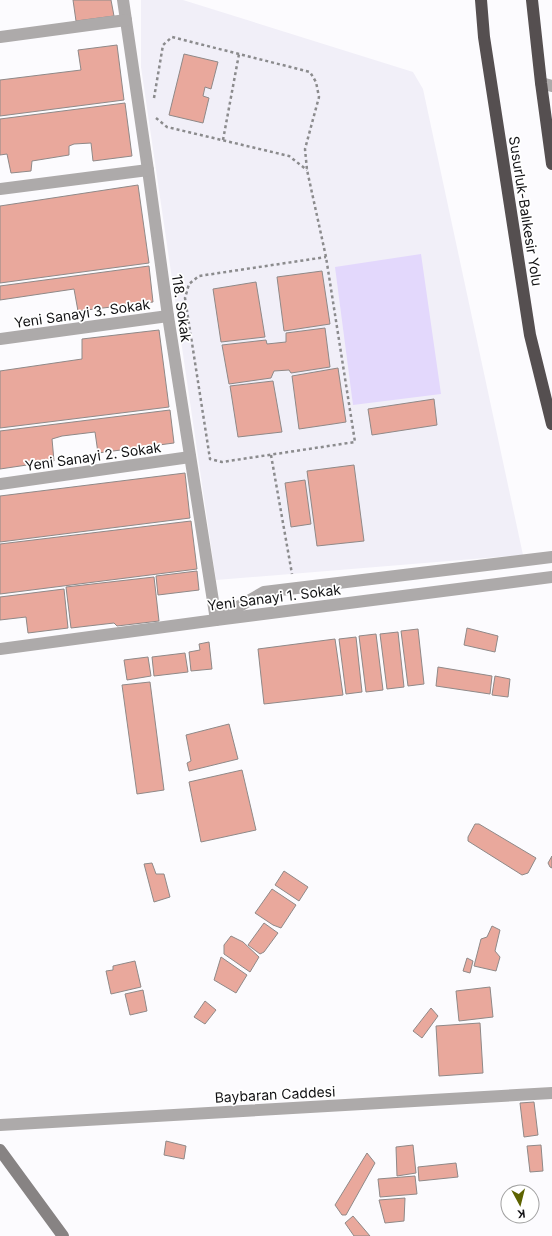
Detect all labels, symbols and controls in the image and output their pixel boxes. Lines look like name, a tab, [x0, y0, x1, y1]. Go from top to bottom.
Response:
street label: Susurluk-Balıkesir Yolu	[506, 135, 546, 287]
street label: 118. Sokak	[169, 273, 195, 343]
street label: Yeni Sanayi 3. Sokak	[13, 295, 151, 331]
street label: Yeni Sanayi 2. Sokak	[24, 438, 162, 474]
street label: Yeni Sanayi 1. Sokak	[206, 580, 342, 614]
street label: Baybaran Caddesi	[214, 1082, 336, 1106]
north arrow	[500, 1184, 540, 1224]
text: K	[516, 1206, 526, 1221]

